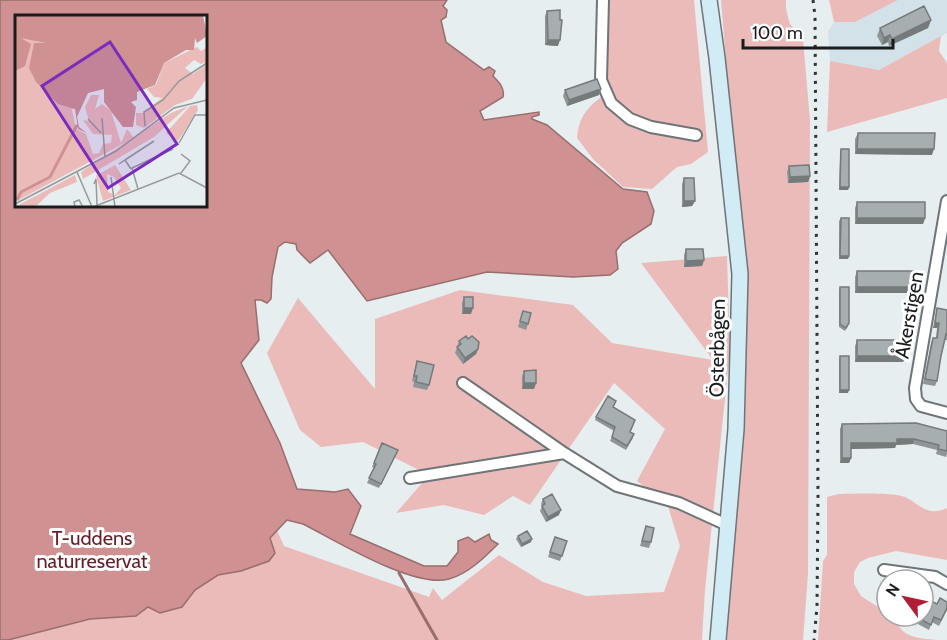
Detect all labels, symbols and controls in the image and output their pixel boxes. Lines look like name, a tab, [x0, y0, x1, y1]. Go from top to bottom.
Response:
scale bar	[743, 12, 893, 50]
inset map	[15, 15, 207, 207]
text: 100 m	[752, 22, 803, 44]
street label: Åkerstigen	[890, 270, 928, 360]
street label: Österbågen	[704, 298, 730, 398]
park label: T-uddens naturreservat	[36, 526, 148, 573]
north arrow	[875, 568, 935, 628]
text: N	[882, 580, 904, 600]

